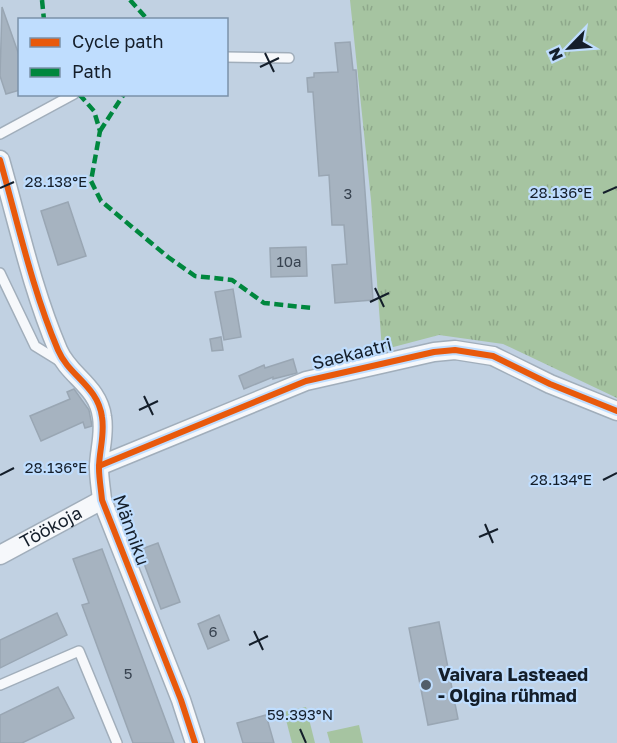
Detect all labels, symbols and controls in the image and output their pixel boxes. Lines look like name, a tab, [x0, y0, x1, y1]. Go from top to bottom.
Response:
legend	[18, 18, 228, 96]
north arrow	[539, 18, 599, 78]
text: Cycle path	[72, 30, 164, 52]
text: N	[544, 45, 567, 64]
text: Path	[72, 60, 112, 82]
text: 28.138°E	[25, 172, 87, 190]
text: 28.136°E	[530, 183, 592, 201]
house number: 3	[344, 184, 352, 202]
house number: 10a	[276, 252, 302, 270]
street label: Saekaatri	[310, 333, 394, 374]
text: 28.136°E	[25, 458, 87, 476]
text: 28.134°E	[530, 470, 592, 488]
street label: Männiku	[109, 491, 155, 568]
street label: Töökoja	[16, 501, 85, 552]
house number: 6	[208, 622, 218, 640]
place label: Vaivara Lasteaed - Olgina rühmad	[438, 663, 588, 706]
house number: 5	[124, 664, 132, 682]
marker: Vaivara Lasteaed - Olgina rühmad	[419, 678, 433, 692]
text: 59.393°N	[267, 705, 333, 723]

